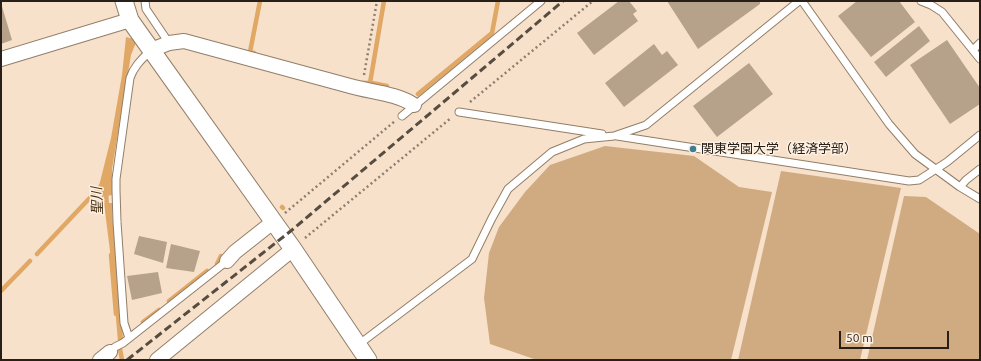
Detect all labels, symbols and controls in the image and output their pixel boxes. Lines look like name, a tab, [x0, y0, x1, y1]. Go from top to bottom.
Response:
place label: 関東学園大学（経済学部）	[701, 141, 857, 157]
marker: 関東学園大学（経済学部）	[688, 144, 698, 154]
water label: 聖川	[88, 187, 106, 215]
scale bar	[841, 323, 951, 349]
text: 50 m	[846, 331, 873, 344]

